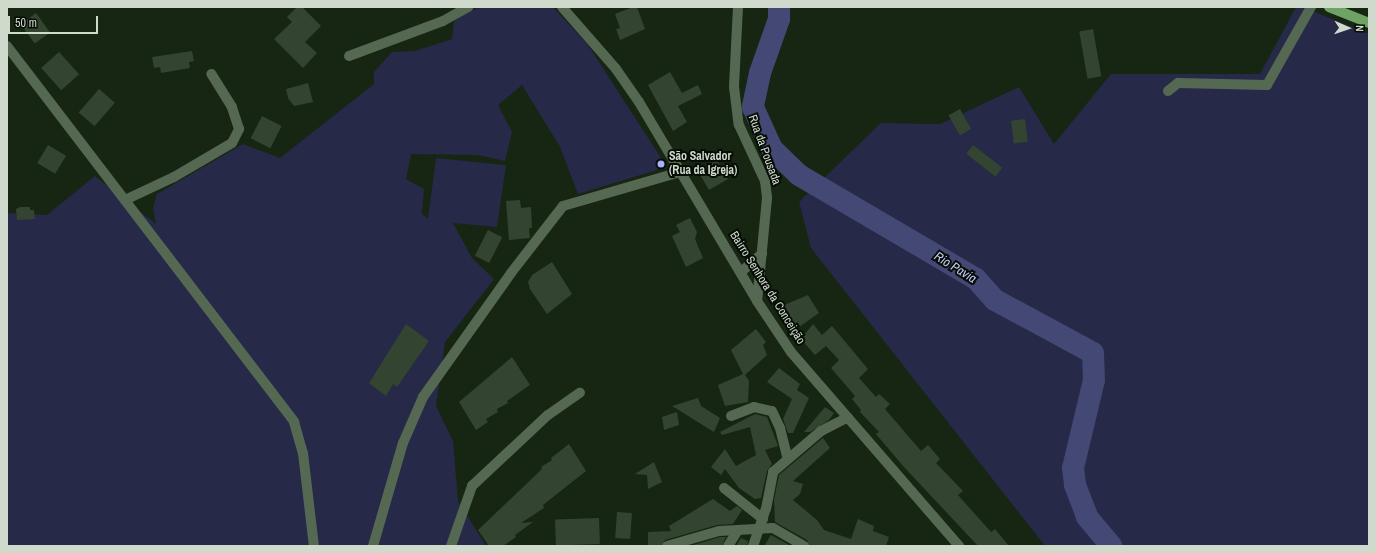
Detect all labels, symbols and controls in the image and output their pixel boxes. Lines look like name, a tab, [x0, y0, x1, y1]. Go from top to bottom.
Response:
scale bar	[10, 8, 100, 34]
north arrow	[1328, 8, 1368, 48]
text: 50 m	[15, 15, 37, 31]
text: N	[1353, 25, 1367, 32]
street label: Rua da Pousada	[745, 113, 783, 187]
place label: São Salvador (Rua da Igreja)	[669, 150, 737, 178]
marker: São Salvador (Rua da Igreja)	[656, 159, 666, 169]
street label: Bairro Senhora da Conceição	[726, 229, 808, 347]
water label: Rio Pavia	[931, 249, 979, 287]

